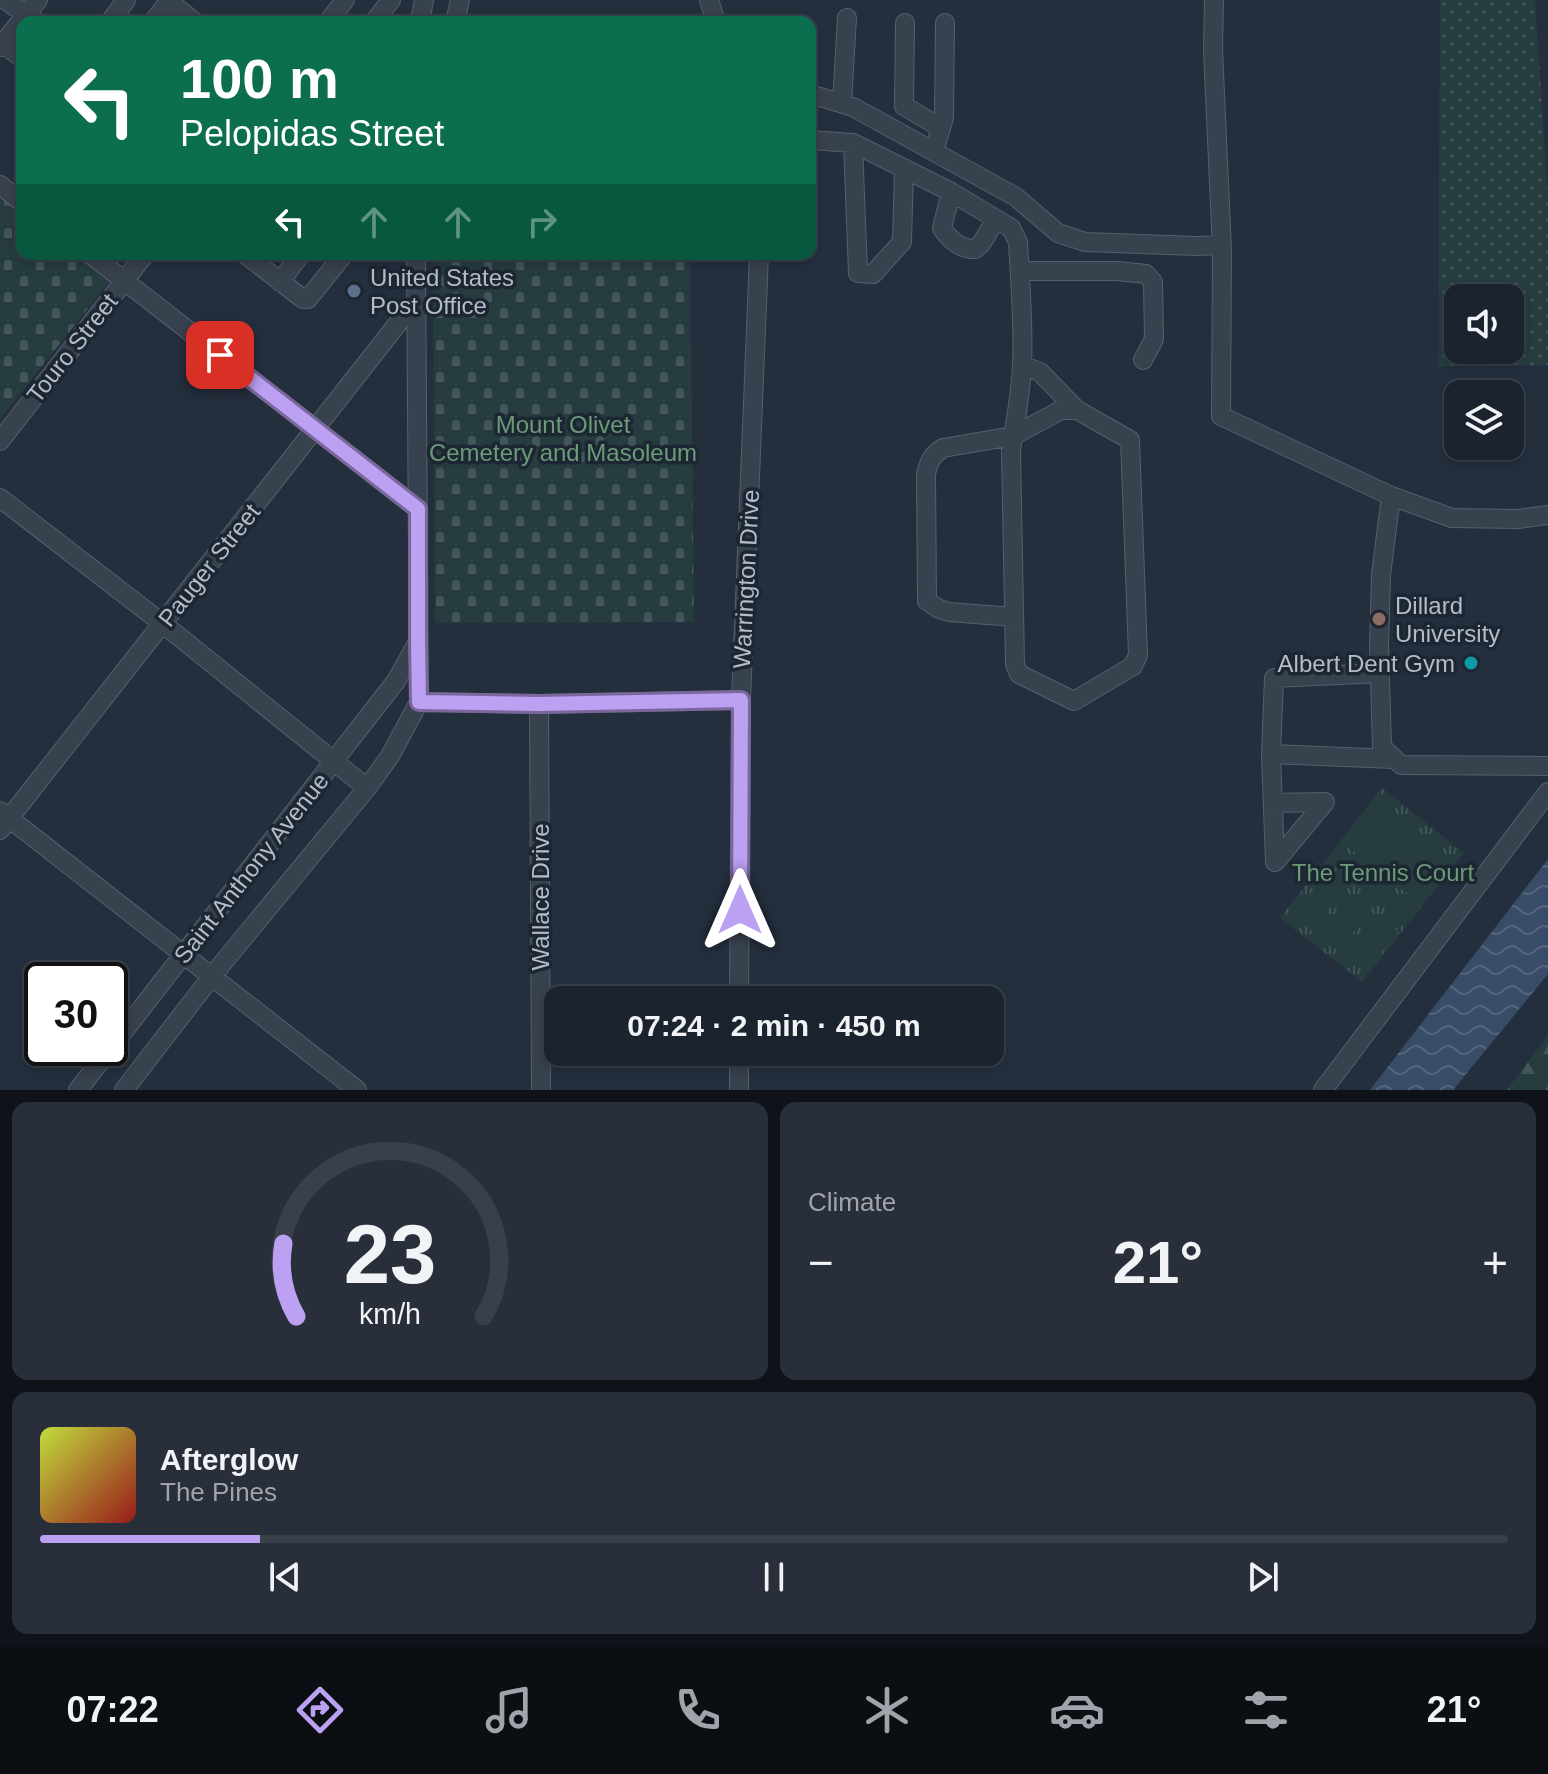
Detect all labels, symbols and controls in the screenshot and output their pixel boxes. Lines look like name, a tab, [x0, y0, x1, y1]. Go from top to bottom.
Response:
text: 100 m	[180, 47, 339, 110]
icon: left	[48, 48, 152, 152]
text: Pelopidas Street	[180, 113, 444, 154]
icon: left	[268, 200, 312, 244]
icon: ahead	[352, 200, 396, 244]
icon: ahead	[436, 200, 480, 244]
icon: right	[520, 200, 564, 244]
place label: United States Post Office	[370, 264, 514, 319]
marker: United States Post Office	[345, 282, 363, 300]
map controls	[1444, 284, 1524, 460]
button: sound	[1444, 284, 1524, 364]
street label: Touro Street	[21, 288, 123, 408]
pin	[186, 321, 254, 389]
icon: arrive	[198, 333, 242, 377]
button: layers	[1444, 380, 1524, 460]
park label: Mount Olivet Cemetery and Masoleum	[429, 411, 697, 466]
street label: Warrington Drive	[728, 489, 764, 669]
street label: Pauger Street	[153, 498, 265, 632]
place label: Dillard University	[1395, 592, 1500, 647]
marker: Dillard University	[1370, 610, 1388, 628]
place label: Albert Dent Gym	[1278, 650, 1455, 677]
marker: Albert Dent Gym	[1462, 654, 1480, 672]
street label: Saint Anthony Avenue	[168, 767, 334, 969]
street label: Wallace Drive	[527, 823, 554, 971]
park label: The Tennis Court	[1292, 859, 1474, 886]
position arrow	[698, 868, 782, 952]
speed limit sign: 30	[24, 962, 128, 1066]
text: 07:24 · 2 min · 450 m	[627, 1009, 921, 1042]
text: Climate	[808, 1187, 896, 1217]
text: 23	[344, 1208, 436, 1301]
text: 21°	[1113, 1229, 1203, 1296]
text: −	[808, 1238, 834, 1287]
text: +	[1482, 1238, 1508, 1287]
text: km/h	[359, 1298, 421, 1330]
text: Afterglow	[160, 1443, 298, 1476]
text: The Pines	[160, 1477, 277, 1507]
icon: previous	[263, 1555, 307, 1599]
icon: pause	[752, 1555, 796, 1599]
icon: next	[1241, 1555, 1285, 1599]
icon: directions	[292, 1682, 348, 1738]
icon: music	[481, 1682, 537, 1738]
icon: phone	[670, 1682, 726, 1738]
icon: climate	[859, 1682, 915, 1738]
icon: car	[1049, 1682, 1105, 1738]
icon: filters	[1238, 1682, 1294, 1738]
text: 07:22	[67, 1689, 159, 1730]
text: 21°	[1427, 1689, 1481, 1730]

